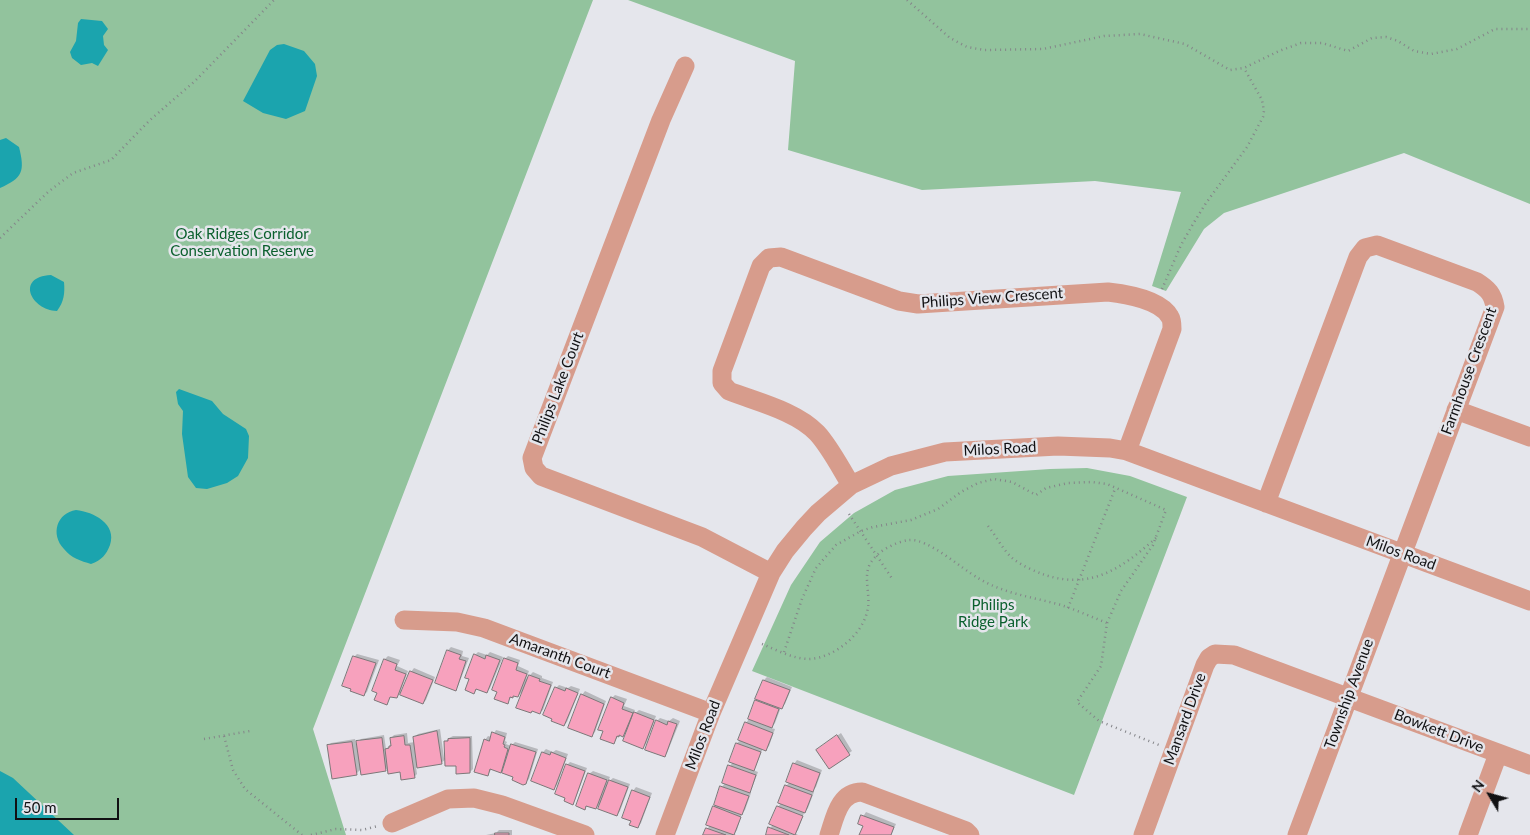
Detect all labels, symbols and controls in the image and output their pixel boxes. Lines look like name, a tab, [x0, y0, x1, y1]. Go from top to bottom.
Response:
park label: Oak Ridges Corridor Conservation Reserve	[170, 225, 314, 260]
street label: Philips View Crescent	[920, 284, 1064, 312]
street label: Farmhouse Crescent	[1438, 305, 1500, 437]
street label: Philips Lake Court	[528, 329, 588, 447]
street label: Milos Road	[963, 438, 1037, 460]
street label: Milos Road	[1364, 532, 1438, 574]
park label: Philips Ridge Park	[958, 596, 1028, 631]
street label: Amaranth Court	[507, 629, 613, 683]
street label: Township Avenue	[1321, 636, 1377, 752]
street label: Mansard Drive	[1160, 671, 1210, 767]
street label: Milos Road	[682, 698, 724, 772]
street label: Bowkett Drive	[1392, 706, 1486, 756]
north arrow	[1465, 770, 1515, 820]
text: N	[1468, 776, 1488, 795]
scale bar	[18, 788, 121, 820]
text: 50 m	[23, 798, 57, 816]

